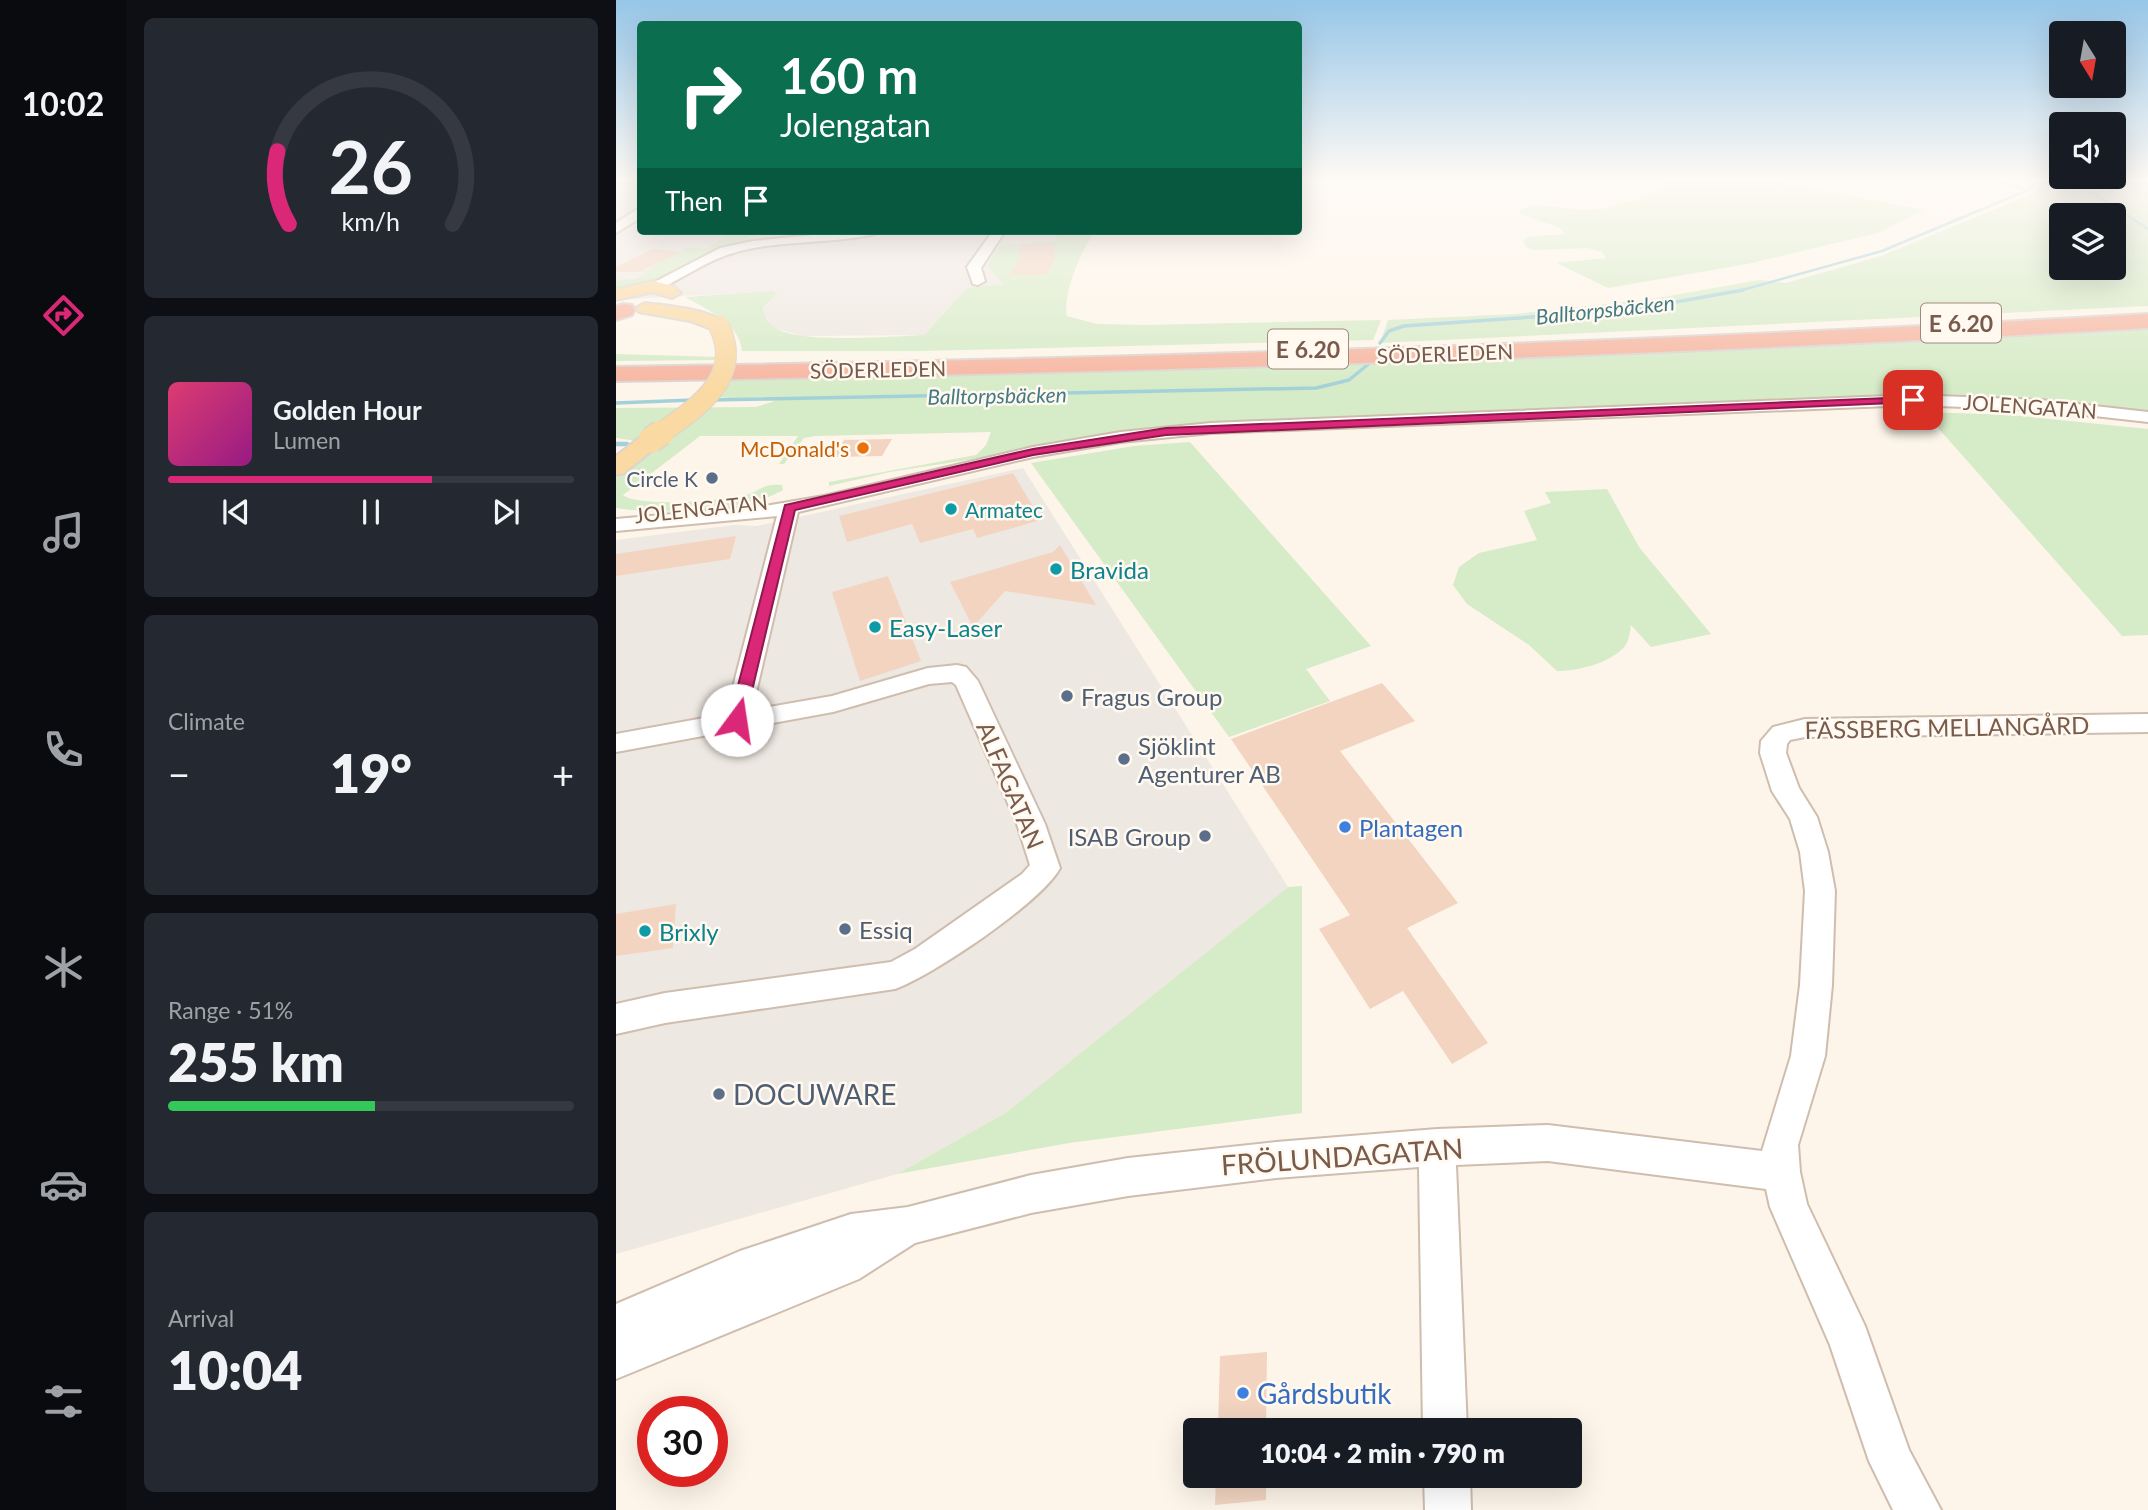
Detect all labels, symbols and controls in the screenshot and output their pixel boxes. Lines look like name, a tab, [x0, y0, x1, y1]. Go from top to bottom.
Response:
north arrow	[2049, 21, 2126, 98]
map controls	[2049, 21, 2126, 280]
text: 160 m	[780, 46, 918, 104]
icon: right	[665, 49, 756, 140]
text: 10:02	[22, 84, 104, 123]
text: Jolengatan	[780, 105, 931, 144]
button: sound	[2049, 112, 2126, 189]
text: 26	[329, 123, 413, 211]
icon: arrive	[737, 182, 775, 220]
text: Then	[665, 185, 723, 217]
button: layers	[2049, 203, 2126, 280]
text: km/h	[342, 206, 400, 236]
water label: Balltorpsbäcken	[1534, 289, 1676, 329]
icon: directions	[39, 291, 88, 340]
road number: E 6.20	[1921, 304, 2001, 342]
road number: E 6.20	[1268, 330, 1348, 368]
street label: SÖDERLEDEN	[1376, 338, 1514, 368]
street label: SÖDERLEDEN	[810, 355, 946, 383]
pin	[1883, 370, 1943, 430]
water label: Balltorpsbäcken	[927, 381, 1067, 409]
icon: arrive	[1894, 381, 1932, 419]
street label: JOLENGATAN	[1962, 389, 2098, 423]
text: Golden Hour	[273, 394, 422, 426]
text: Lumen	[273, 426, 341, 454]
place label: McDonald's	[740, 436, 849, 461]
marker: McDonald's	[855, 440, 871, 456]
place label: Circle K	[626, 466, 698, 491]
marker: Circle K	[704, 470, 720, 486]
street label: JOLENGATAN	[633, 489, 769, 527]
icon: previous	[217, 493, 255, 531]
icon: pause	[352, 493, 390, 531]
icon: next	[487, 493, 525, 531]
place label: Armatec	[965, 497, 1043, 522]
marker: Armatec	[943, 501, 959, 517]
icon: music	[39, 508, 88, 557]
place label: Bravida	[1070, 555, 1149, 584]
marker: Bravida	[1048, 561, 1064, 577]
place label: Easy-Laser	[889, 613, 1002, 642]
marker: Easy-Laser	[867, 619, 883, 635]
place label: Fragus Group	[1081, 682, 1222, 711]
position arrow	[700, 683, 774, 757]
marker: Fragus Group	[1059, 688, 1075, 704]
text: Climate	[168, 707, 245, 735]
street label: FÄSSBERG MELLANGÅRD	[1804, 710, 2090, 744]
street label: ALFAGATAN	[971, 717, 1051, 853]
icon: phone	[39, 725, 88, 774]
place label: Sjöklint Agenturer AB	[1138, 731, 1281, 788]
text: 19°	[330, 742, 412, 804]
text: −	[168, 751, 190, 797]
text: +	[552, 751, 574, 797]
marker: Sjöklint Agenturer AB	[1116, 751, 1132, 767]
place label: Plantagen	[1359, 813, 1463, 842]
marker: Plantagen	[1337, 819, 1353, 835]
place label: ISAB Group	[1068, 822, 1191, 851]
marker: ISAB Group	[1197, 828, 1213, 844]
place label: Essiq	[859, 915, 913, 944]
place label: Brixly	[659, 917, 719, 946]
marker: Essiq	[837, 921, 853, 937]
marker: Brixly	[637, 923, 653, 939]
icon: climate	[39, 943, 88, 992]
text: Range · 51%	[168, 996, 293, 1024]
text: 255 km	[168, 1031, 344, 1093]
place label: DOCUWARE	[733, 1077, 896, 1111]
marker: DOCUWARE	[711, 1086, 727, 1102]
street label: FRÖLUNDAGATAN	[1220, 1131, 1464, 1181]
icon: car	[39, 1160, 88, 1209]
text: Arrival	[168, 1304, 234, 1332]
text: 10:04	[168, 1339, 302, 1401]
place label: Gårdsbutik	[1257, 1376, 1392, 1410]
icon: filters	[39, 1377, 88, 1426]
marker: Gårdsbutik	[1235, 1385, 1251, 1401]
speed limit sign: 30	[637, 1396, 728, 1487]
text: 10:04 · 2 min · 790 m	[1260, 1437, 1505, 1469]

